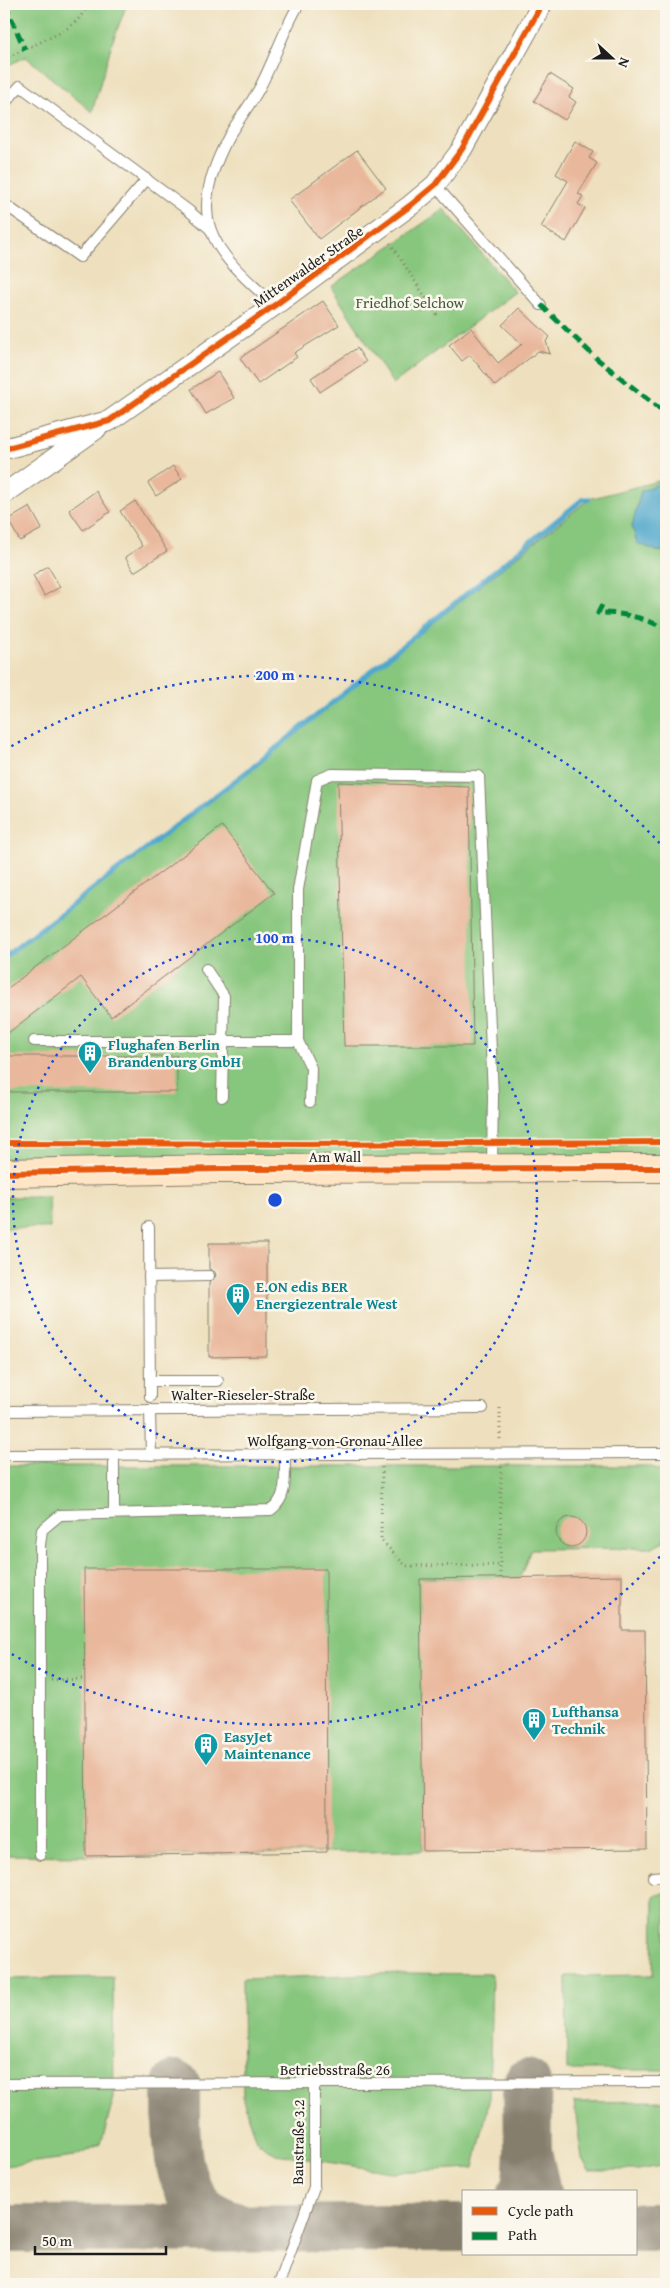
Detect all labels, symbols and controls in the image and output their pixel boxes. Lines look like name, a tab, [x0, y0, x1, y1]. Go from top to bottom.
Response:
north arrow	[588, 32, 638, 82]
text: N	[613, 55, 635, 71]
street label: Mittenwalder Straße	[249, 220, 367, 312]
park label: Friedhof Selchow	[356, 292, 465, 313]
text: 200 m	[255, 664, 295, 685]
text: 100 m	[255, 927, 295, 948]
place label: Flughafen Berlin Brandenburg GmbH	[108, 1034, 241, 1072]
building icon: Flughafen Berlin Brandenburg GmbH	[77, 1040, 103, 1074]
street label: Am Wall	[309, 1146, 361, 1167]
centre of rings	[266, 1191, 284, 1209]
place label: E.ON edis BER Energiezentrale West	[256, 1276, 398, 1314]
building icon: E.ON edis BER Energiezentrale West	[225, 1282, 251, 1316]
street label: Walter-Rieseler-Straße	[171, 1384, 315, 1405]
street label: Wolfgang-von-Gronau-Allee	[247, 1430, 423, 1451]
place label: Lufthansa Technik	[552, 1701, 619, 1739]
building icon: Lufthansa Technik	[521, 1707, 547, 1741]
place label: EasyJet Maintenance	[224, 1726, 311, 1764]
building icon: EasyJet Maintenance	[193, 1732, 219, 1766]
street label: Betriebsstraße 26	[280, 2059, 390, 2080]
street label: Baustraße 3.2	[287, 2099, 309, 2185]
legend	[462, 2190, 638, 2256]
text: Cycle path	[508, 2200, 574, 2221]
scale bar	[35, 2223, 166, 2255]
text: Path	[508, 2224, 537, 2245]
text: 50 m	[42, 2230, 73, 2251]

